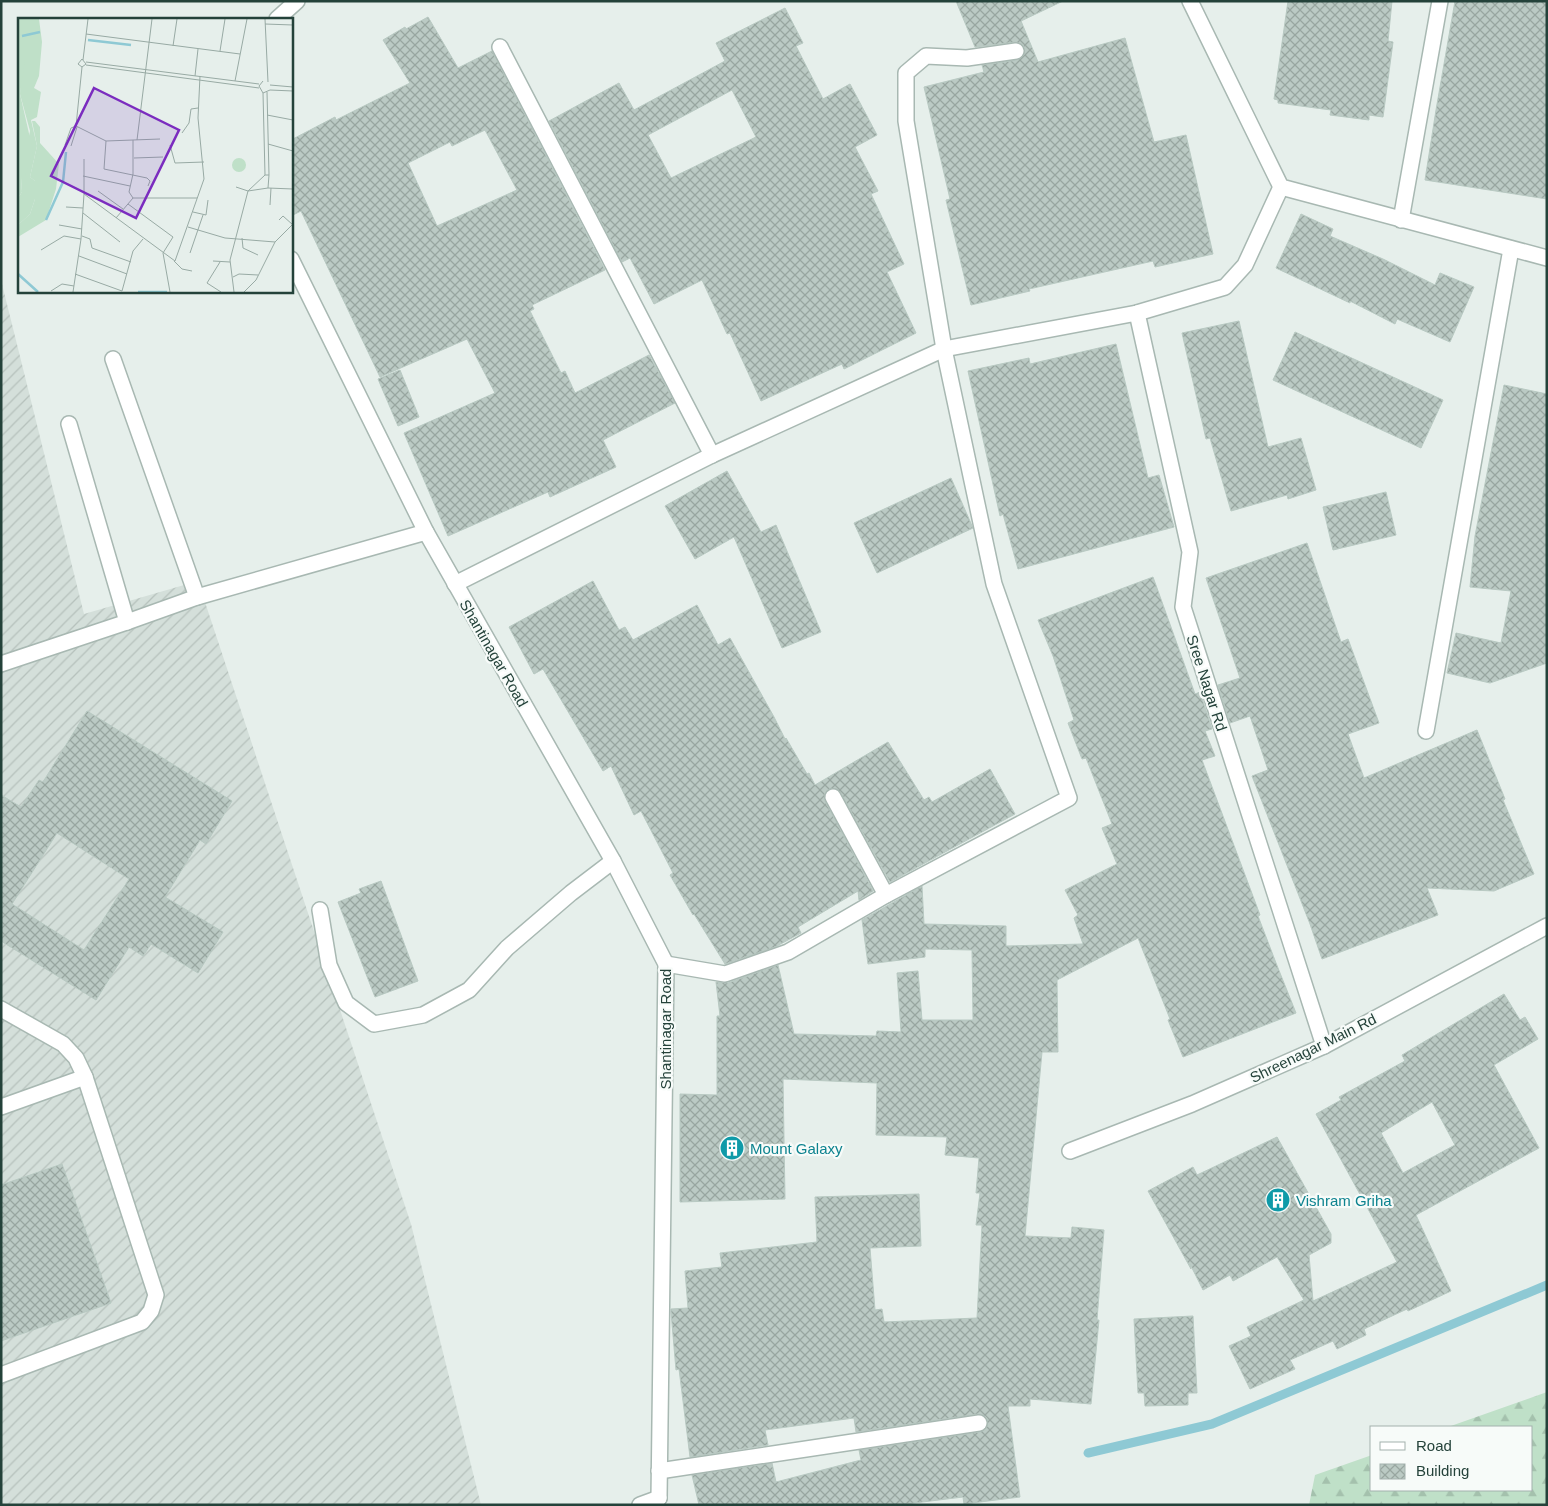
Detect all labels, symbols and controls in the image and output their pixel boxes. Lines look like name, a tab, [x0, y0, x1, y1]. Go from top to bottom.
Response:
inset map	[18, 18, 292, 292]
street label: Shantinagar Road	[456, 596, 532, 710]
street label: Sree Nagar Rd	[1183, 633, 1231, 733]
street label: Shantinagar Road	[657, 969, 674, 1089]
street label: Shreenagar Main Rd	[1247, 1010, 1379, 1086]
building icon: Mount Galaxy	[719, 1135, 745, 1161]
place label: Mount Galaxy	[750, 1140, 843, 1157]
building icon: Vishram Griha	[1265, 1187, 1291, 1213]
place label: Vishram Griha	[1296, 1192, 1392, 1209]
legend	[1370, 1426, 1533, 1491]
text: Road	[1416, 1437, 1452, 1454]
text: Building	[1416, 1462, 1469, 1479]

